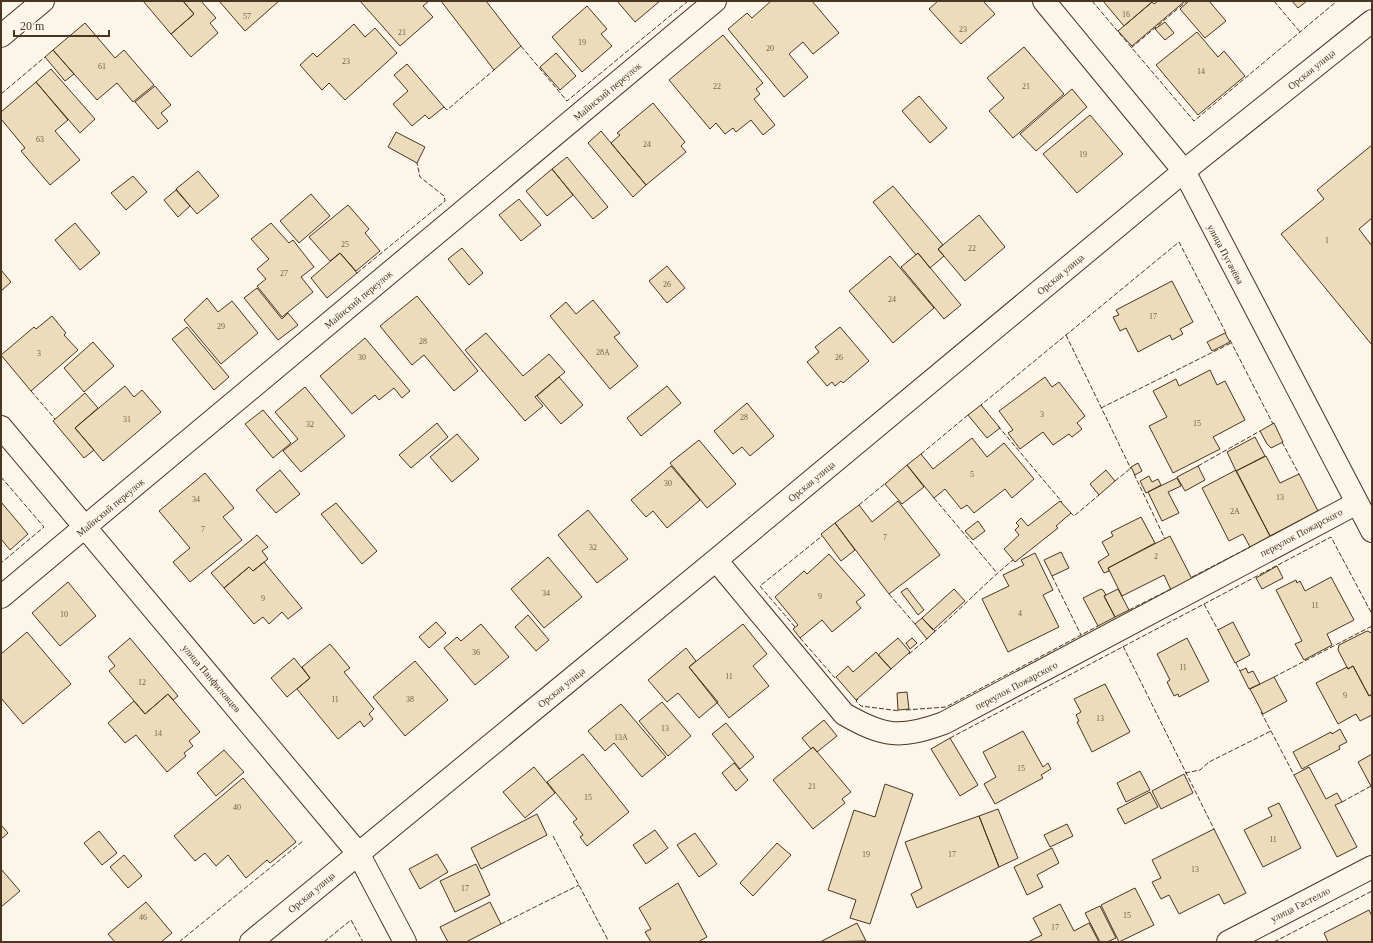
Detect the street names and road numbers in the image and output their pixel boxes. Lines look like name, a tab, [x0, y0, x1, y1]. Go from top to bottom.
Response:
street label: Орская улица	[1285, 47, 1338, 92]
street label: Майнский переулок	[571, 60, 643, 123]
street label: улица Пугачёва	[1205, 222, 1246, 286]
street label: Орская улица	[1035, 251, 1086, 297]
street label: Майнский переулок	[322, 268, 394, 331]
street label: Орская улица	[786, 458, 837, 504]
street label: Майнский переулок	[74, 476, 146, 539]
street label: переулок Пожарского	[1258, 506, 1344, 559]
street label: улица Панфиловцев	[180, 642, 243, 715]
street label: переулок Пожарского	[973, 659, 1059, 712]
street label: Орская улица	[535, 665, 588, 710]
street label: Орская улица	[286, 869, 337, 915]
street label: улица Гастелло	[1269, 885, 1332, 924]

